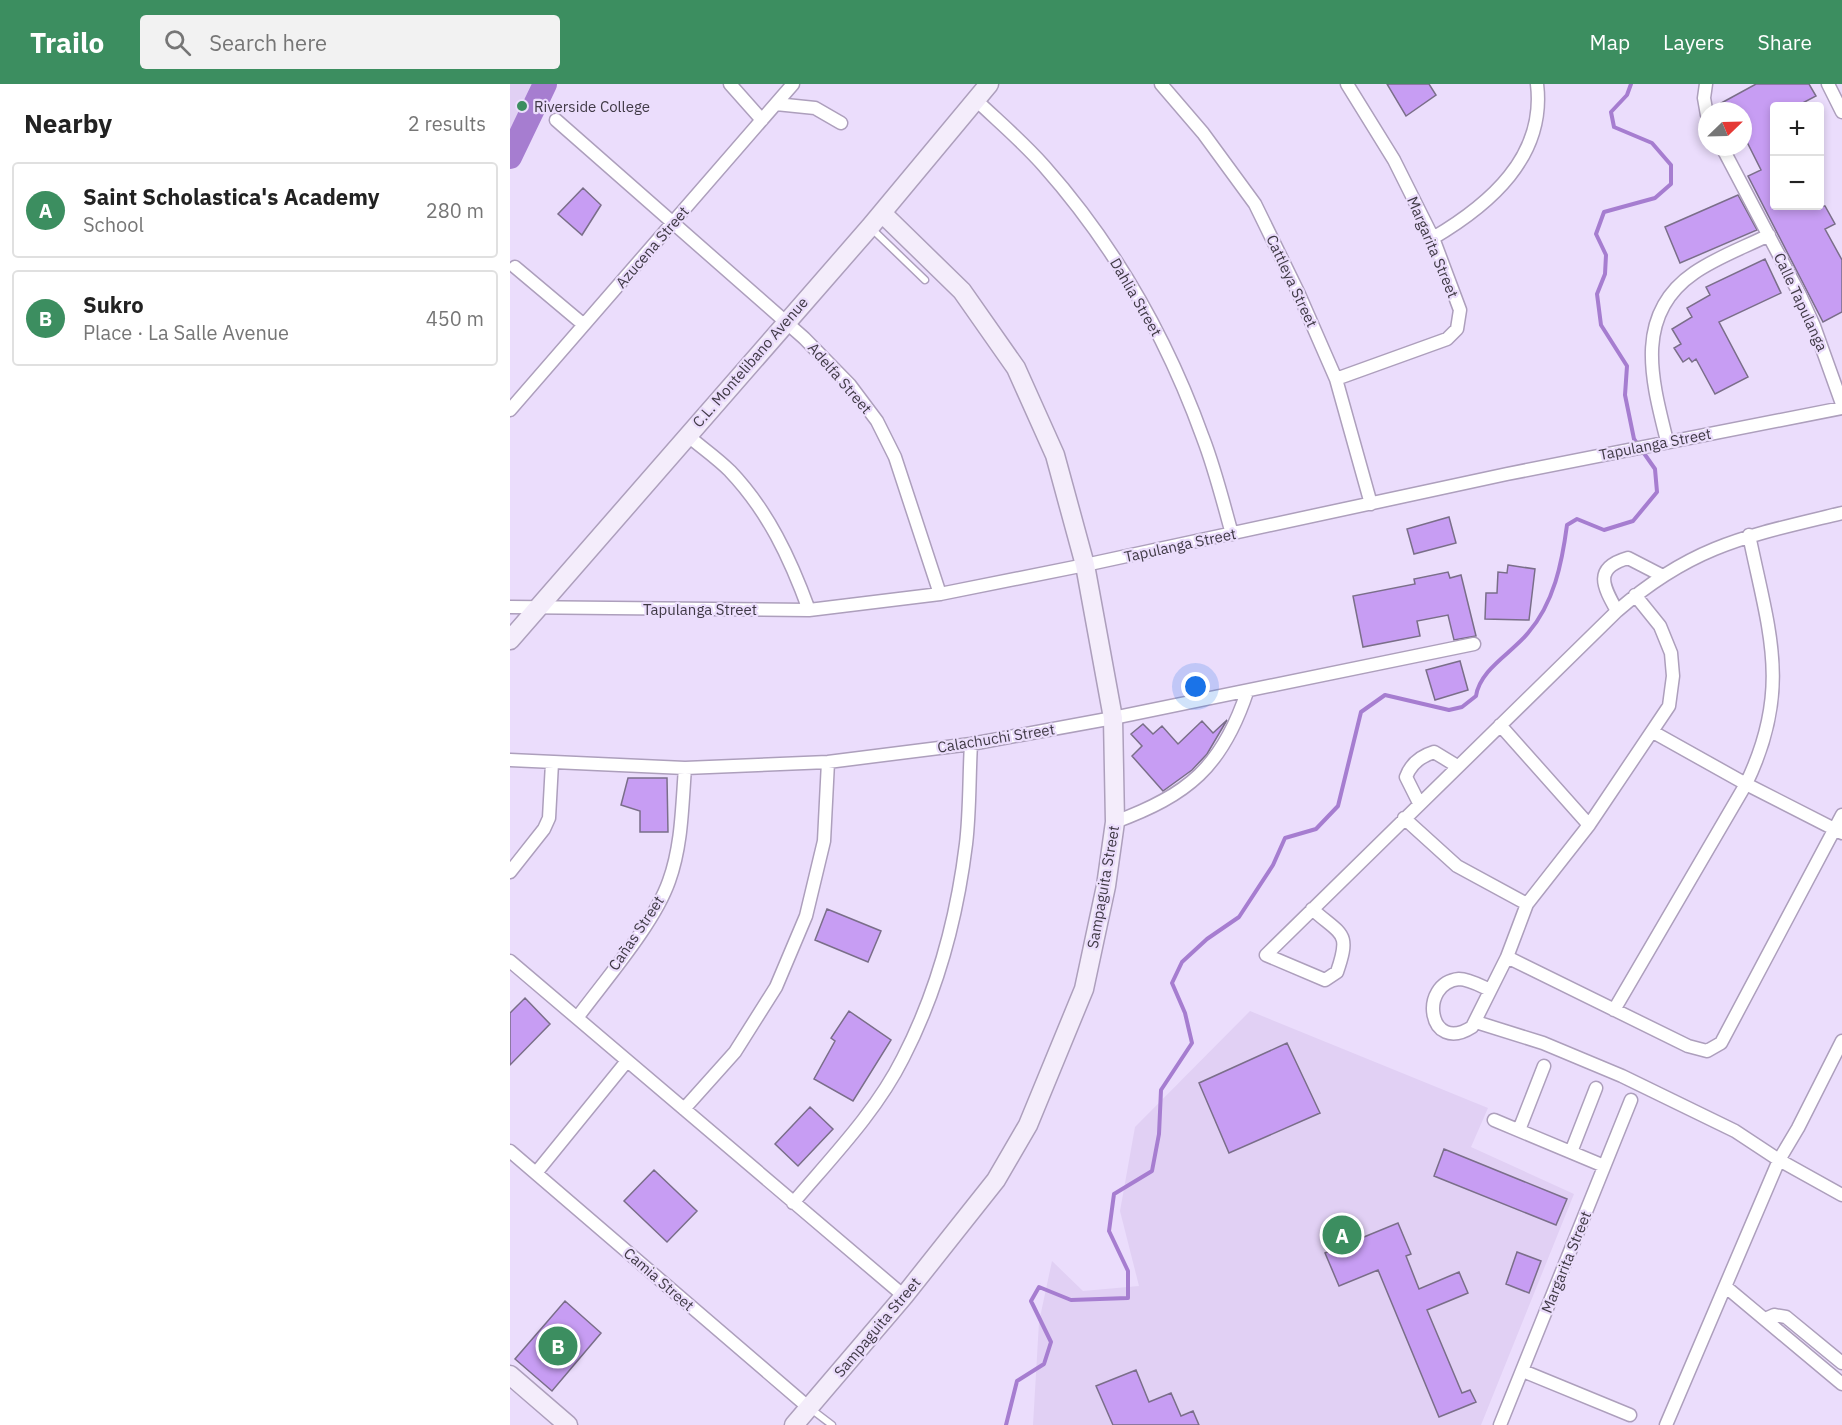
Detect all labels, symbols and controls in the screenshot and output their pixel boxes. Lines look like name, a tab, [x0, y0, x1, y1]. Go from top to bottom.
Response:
search box	[140, 15, 560, 69]
text: Trailo	[30, 24, 104, 61]
icon: search	[161, 26, 194, 59]
text: Search here	[209, 28, 327, 57]
text: Map	[1590, 28, 1630, 56]
text: Layers	[1663, 28, 1725, 56]
text: Share	[1758, 28, 1812, 56]
place label: Riverside College	[534, 97, 650, 116]
marker: Riverside College	[515, 99, 529, 113]
north arrow	[1698, 102, 1752, 156]
map controls	[1770, 102, 1824, 210]
button: +	[1770, 102, 1824, 156]
text: Nearby	[24, 106, 112, 140]
text: 2 results	[408, 110, 486, 137]
button: −	[1770, 156, 1824, 210]
text: Saint Scholastica's Academy	[83, 182, 379, 211]
street label: Margarita Street	[1403, 193, 1463, 301]
text: A	[39, 197, 52, 224]
text: 280 m	[426, 197, 484, 224]
street label: Azucena Street	[611, 202, 693, 292]
text: School	[83, 211, 144, 238]
street label: Cattleya Street	[1262, 232, 1322, 330]
street label: Calle Tapulanga	[1770, 250, 1832, 354]
street label: Dahlia Street	[1106, 255, 1166, 339]
text: Sukro	[83, 290, 144, 319]
street label: C.L. Montelibano Avenue	[688, 293, 812, 431]
text: B	[39, 305, 52, 332]
text: 450 m	[426, 305, 484, 332]
text: Place · La Salle Avenue	[83, 319, 289, 346]
street label: Adelfa Street	[804, 338, 876, 418]
street label: Tapulanga Street	[1597, 424, 1713, 464]
street label: Tapulanga Street	[1122, 524, 1238, 566]
street label: Tapulanga Street	[643, 600, 757, 619]
your location	[1181, 672, 1210, 701]
street label: Calachuchi Street	[936, 719, 1056, 757]
street label: Sampaguita Street	[1083, 824, 1123, 950]
street label: Cañas Street	[604, 892, 668, 974]
street label: Margarita Street	[1537, 1208, 1595, 1316]
pin: A	[1322, 1212, 1362, 1258]
street label: Camia Street	[620, 1243, 698, 1315]
street label: Sampaguita Street	[830, 1273, 924, 1381]
pin: B	[538, 1324, 578, 1368]

